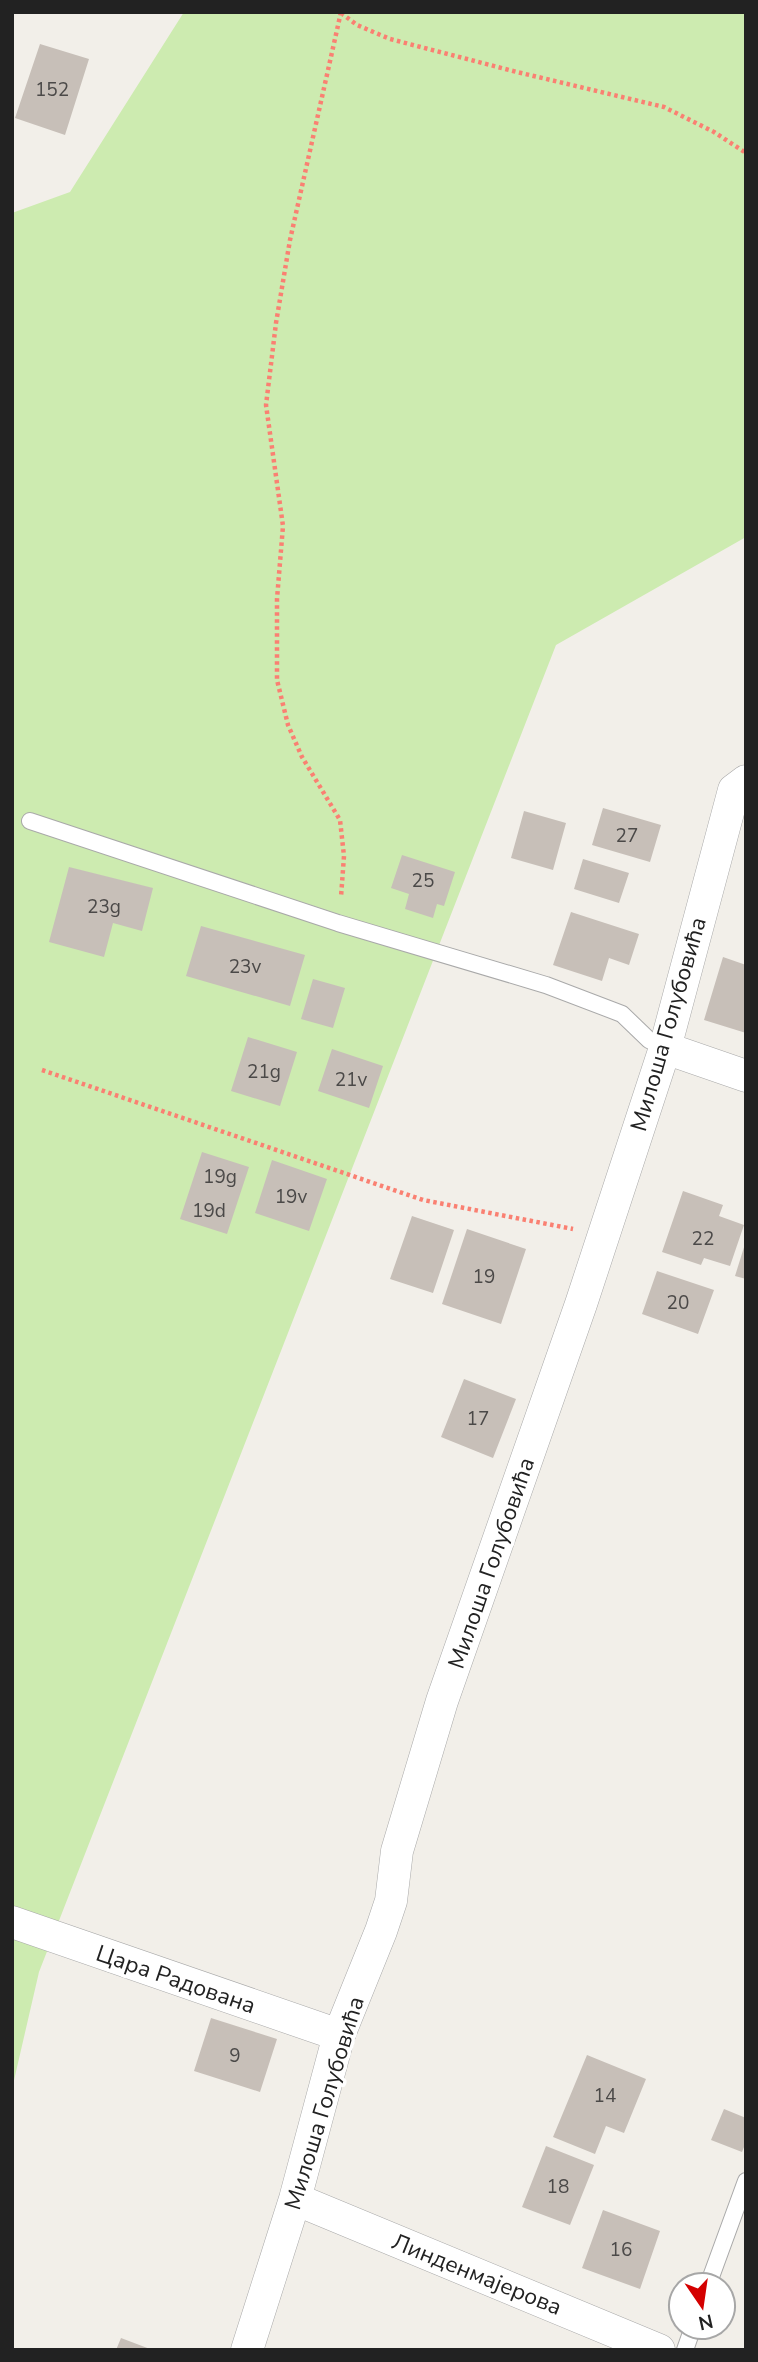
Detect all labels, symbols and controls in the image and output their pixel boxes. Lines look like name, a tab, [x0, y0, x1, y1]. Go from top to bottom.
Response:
house number: 152	[35, 77, 69, 103]
house number: 27	[616, 823, 638, 849]
house number: 25	[412, 868, 434, 894]
house number: 23g	[87, 894, 121, 920]
street label: Милоша Голубовића	[623, 913, 714, 1135]
house number: 23v	[229, 954, 262, 980]
house number: 21g	[247, 1059, 281, 1085]
house number: 21v	[335, 1067, 368, 1093]
house number: 19g	[203, 1164, 237, 1190]
house number: 19v	[275, 1184, 308, 1210]
house number: 19d	[192, 1198, 226, 1224]
house number: 22	[692, 1226, 714, 1252]
house number: 19	[473, 1264, 495, 1290]
house number: 20	[667, 1290, 689, 1316]
house number: 17	[467, 1406, 489, 1432]
street label: Милоша Голубовића	[441, 1453, 542, 1673]
street label: Цара Радована	[92, 1938, 260, 2021]
street label: Милоша Голубовића	[277, 1993, 372, 2214]
house number: 9	[229, 2043, 241, 2069]
house number: 14	[594, 2083, 616, 2109]
house number: 18	[547, 2174, 569, 2200]
street label: Линденмајерова	[387, 2226, 566, 2323]
house number: 16	[610, 2237, 632, 2263]
north arrow	[667, 2271, 737, 2341]
text: N	[696, 2307, 715, 2336]

